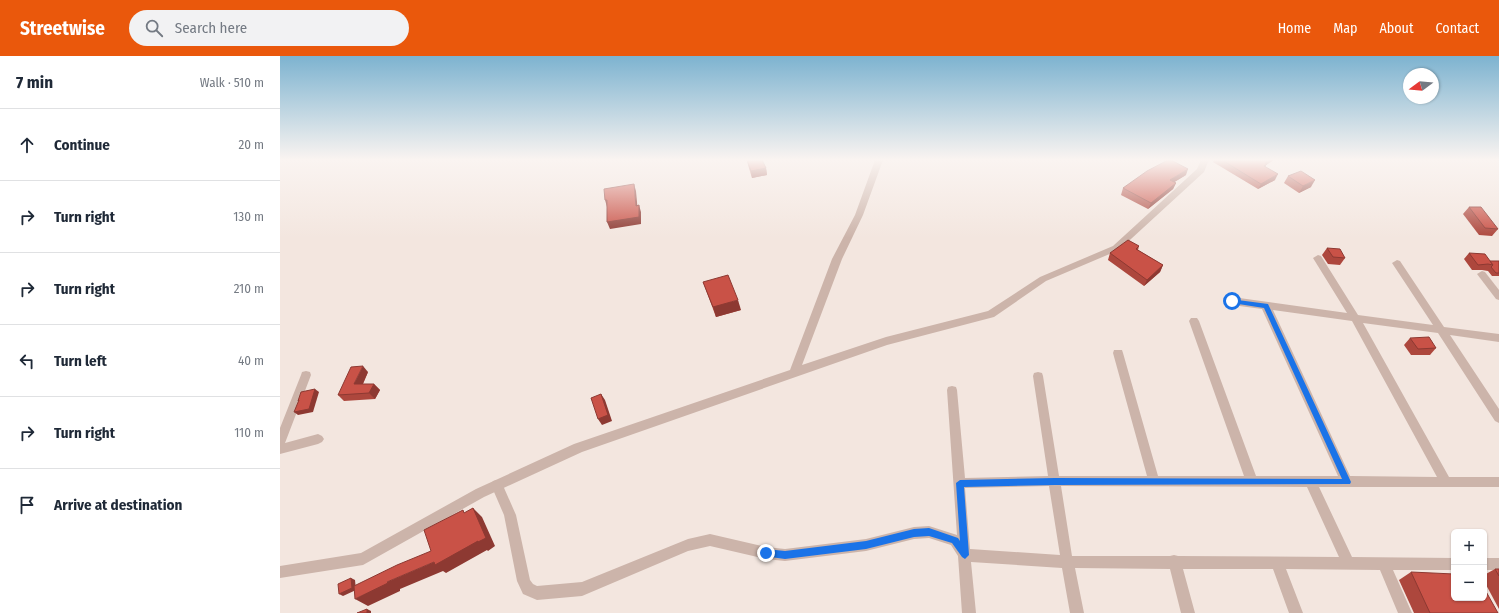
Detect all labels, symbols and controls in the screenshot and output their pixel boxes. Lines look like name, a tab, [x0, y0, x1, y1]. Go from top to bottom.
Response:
search box	[129, 10, 409, 46]
text: Streetwise	[20, 17, 105, 40]
icon: search	[143, 17, 165, 39]
text: Search here	[175, 19, 247, 37]
text: Home	[1278, 20, 1311, 37]
text: Map	[1333, 20, 1357, 37]
text: About	[1379, 20, 1414, 37]
text: Contact	[1436, 20, 1479, 37]
north arrow	[1403, 68, 1439, 104]
text: 7 min	[16, 72, 53, 93]
text: Walk · 510 m	[200, 75, 264, 90]
icon: ahead	[16, 134, 38, 156]
text: Continue	[54, 136, 110, 154]
text: 20 m	[238, 137, 264, 152]
icon: right	[16, 206, 38, 228]
text: Turn right	[54, 208, 115, 226]
text: 130 m	[233, 209, 264, 224]
icon: right	[16, 278, 38, 300]
text: Turn right	[54, 280, 115, 298]
text: 210 m	[234, 281, 264, 296]
route start	[1223, 292, 1241, 310]
icon: left	[16, 350, 38, 372]
text: Turn left	[54, 352, 107, 370]
text: 40 m	[238, 353, 264, 368]
icon: right	[16, 422, 38, 444]
text: Turn right	[54, 424, 115, 442]
text: 110 m	[234, 425, 264, 440]
icon: arrive	[16, 494, 38, 516]
text: Arrive at destination	[54, 496, 182, 514]
map controls	[1451, 529, 1487, 601]
button: +	[1451, 529, 1487, 565]
route end	[757, 544, 775, 562]
button: −	[1451, 565, 1487, 601]

